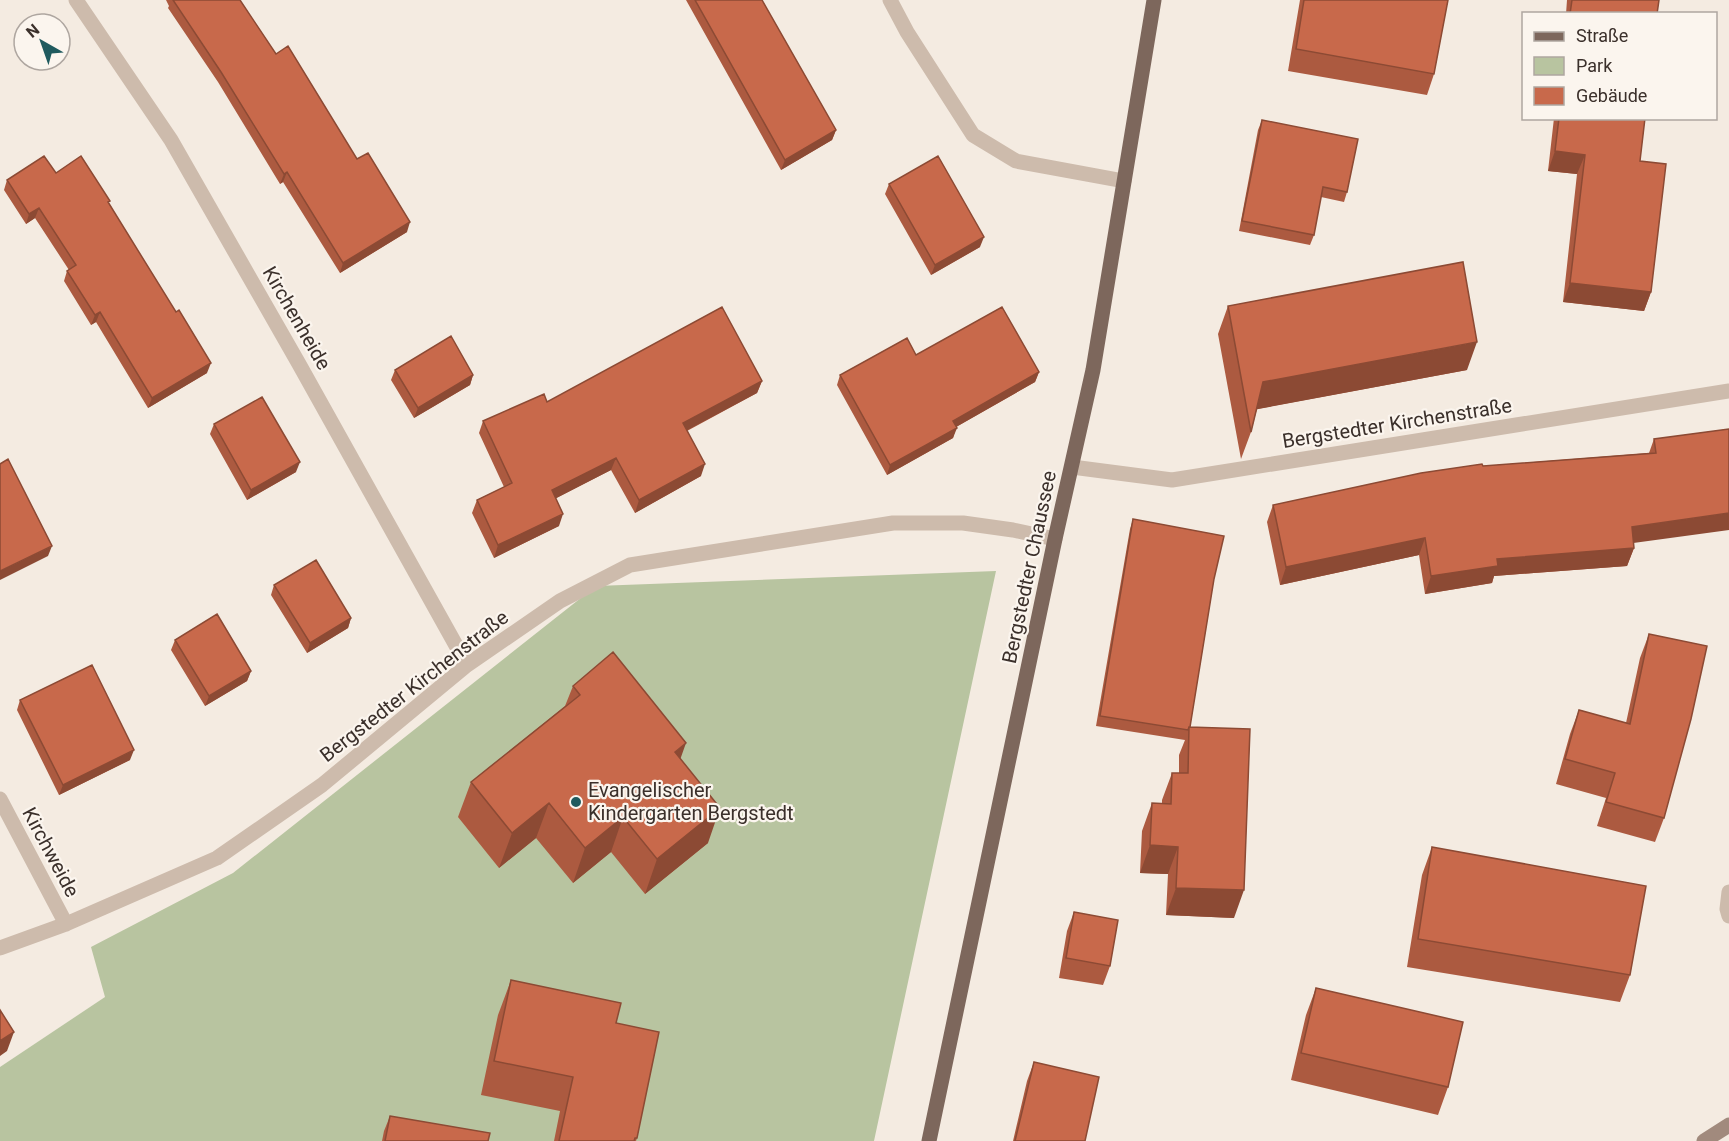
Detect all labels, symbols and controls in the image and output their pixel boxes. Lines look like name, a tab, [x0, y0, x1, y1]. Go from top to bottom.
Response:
north arrow	[12, 12, 72, 72]
legend	[1522, 12, 1717, 120]
text: N	[22, 20, 43, 42]
text: Straße	[1576, 25, 1628, 46]
text: Park	[1576, 55, 1613, 76]
text: Gebäude	[1576, 85, 1647, 106]
street label: Kirchenheide	[258, 262, 336, 374]
street label: Bergstedter Kirchenstraße	[1280, 393, 1514, 453]
street label: Bergstedter Chaussee	[997, 468, 1061, 666]
street label: Bergstedter Kirchenstraße	[315, 605, 513, 767]
place label: Evangelischer Kindergarten Bergstedt	[588, 778, 794, 825]
marker: Evangelischer Kindergarten Bergstedt	[569, 795, 583, 809]
street label: Kirchweide	[17, 803, 85, 901]

